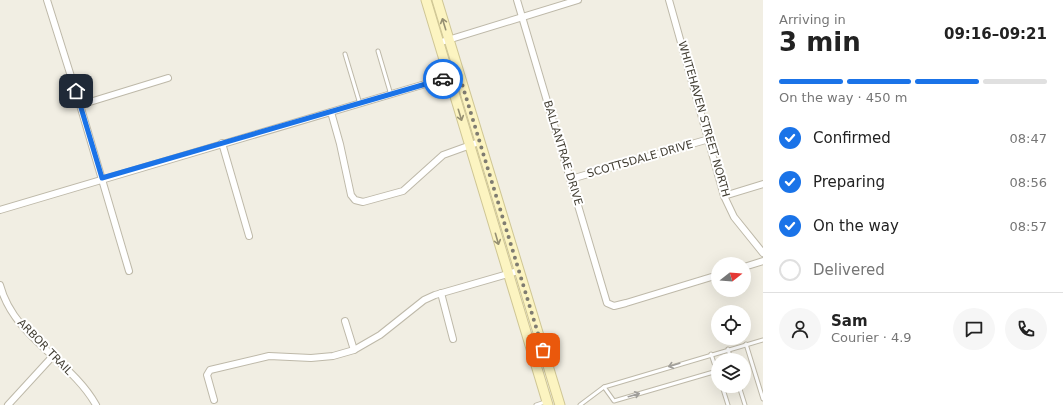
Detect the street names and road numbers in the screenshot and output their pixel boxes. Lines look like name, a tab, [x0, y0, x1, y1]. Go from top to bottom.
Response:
street label: WHITEHAVEN STREET NORTH	[675, 40, 733, 198]
street label: BALLANTRAE DRIVE	[541, 99, 585, 207]
street label: SCOTTSDALE DRIVE	[585, 138, 695, 180]
street label: ARBOR TRAIL	[15, 316, 76, 378]

